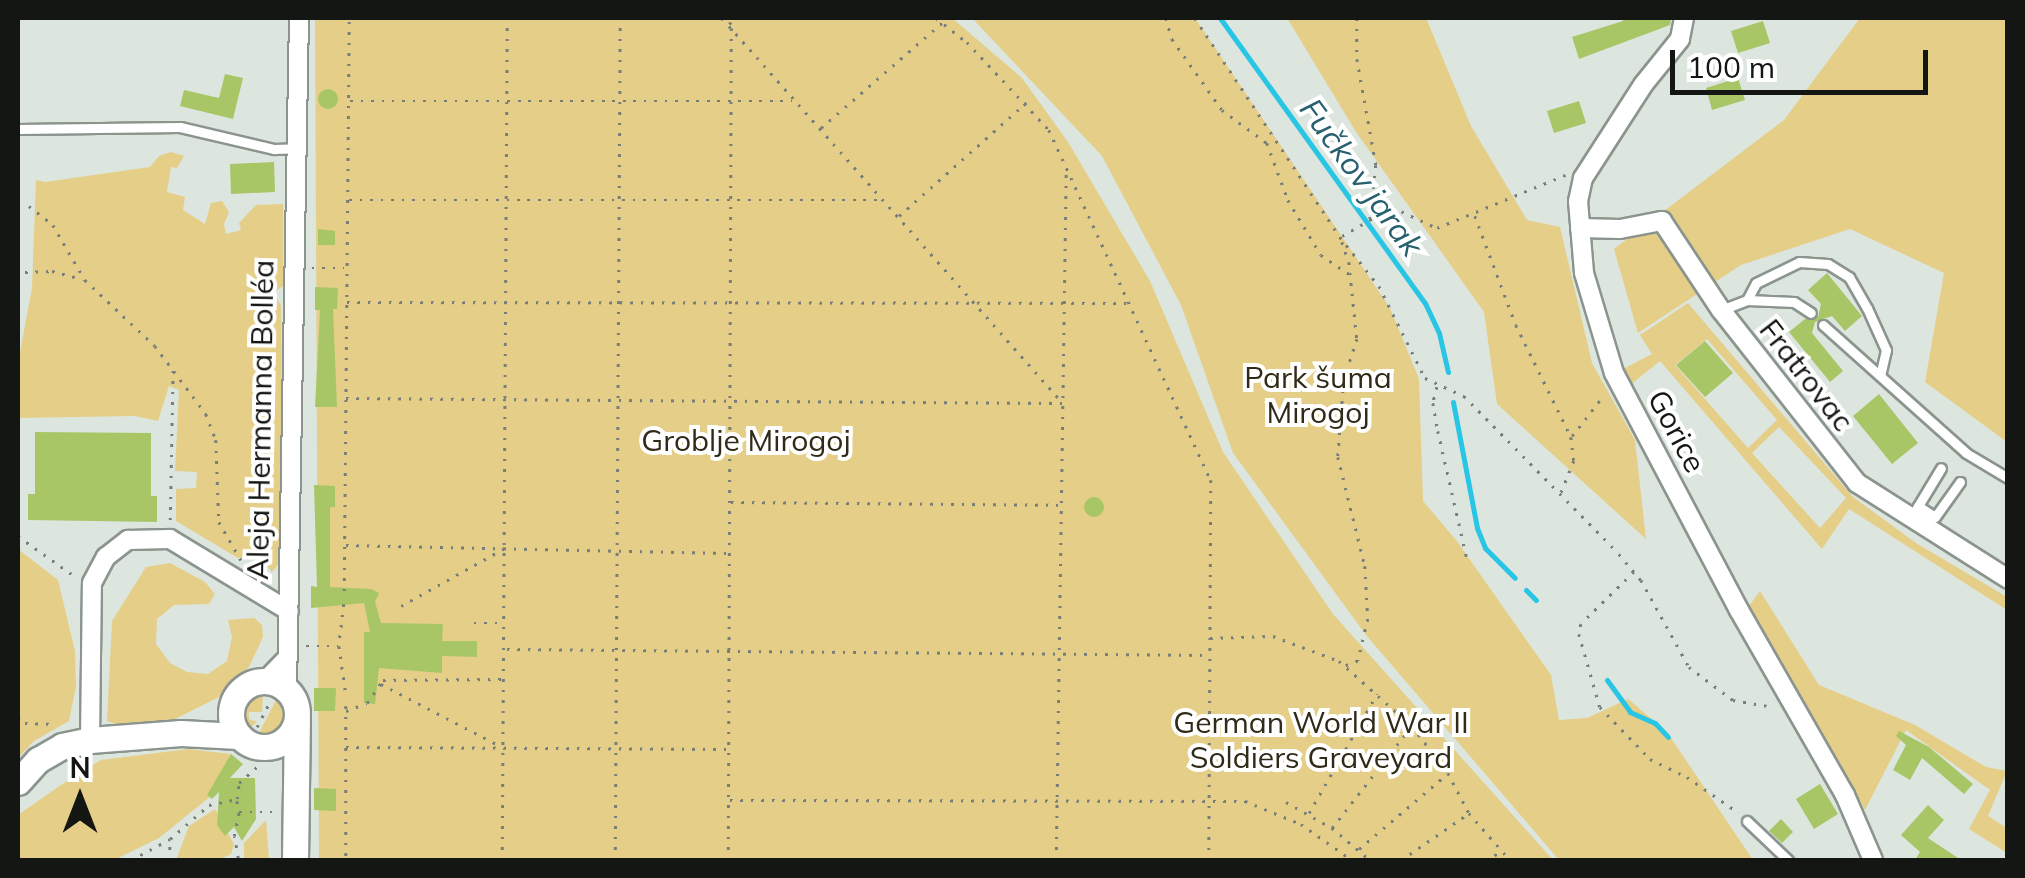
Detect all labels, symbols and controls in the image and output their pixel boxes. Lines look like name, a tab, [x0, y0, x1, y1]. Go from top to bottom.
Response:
scale bar	[1675, 30, 1932, 92]
text: 100 m	[1687, 48, 1775, 86]
water label: Fučkov jarak	[1292, 91, 1432, 263]
street label: Aleja Hermanna Bolléa	[239, 260, 281, 580]
street label: Fratrovac	[1752, 312, 1862, 438]
park label: Park šuma Mirogoj	[1244, 359, 1392, 430]
street label: Gorice	[1640, 384, 1714, 478]
park label: Groblje Mirogoj	[641, 422, 851, 458]
park label: German World War II Soldiers Graveyard	[1173, 704, 1469, 774]
north arrow	[30, 748, 130, 848]
text: N	[69, 750, 91, 785]

